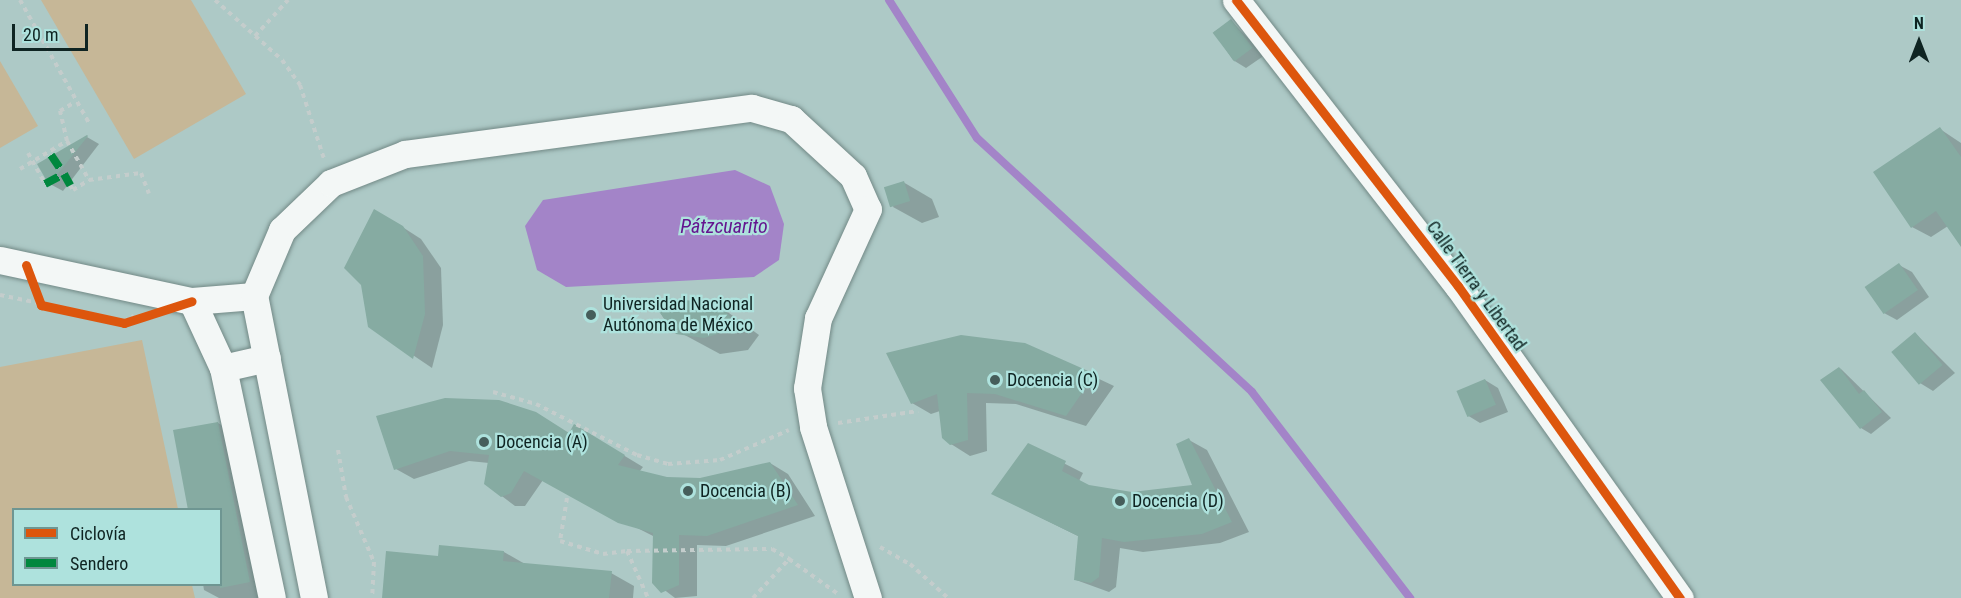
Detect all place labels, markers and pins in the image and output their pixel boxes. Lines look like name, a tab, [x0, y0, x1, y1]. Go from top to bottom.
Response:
place label: Universidad Nacional Autónoma de México	[603, 294, 753, 336]
marker: Universidad Nacional Autónoma de México	[584, 308, 598, 322]
place label: Docencia (C)	[1007, 369, 1098, 391]
marker: Docencia (C)	[988, 373, 1002, 387]
place label: Docencia (A)	[496, 431, 588, 453]
marker: Docencia (A)	[477, 435, 491, 449]
place label: Docencia (B)	[700, 480, 791, 502]
marker: Docencia (B)	[681, 484, 695, 498]
place label: Docencia (D)	[1132, 490, 1224, 512]
marker: Docencia (D)	[1113, 494, 1127, 508]

